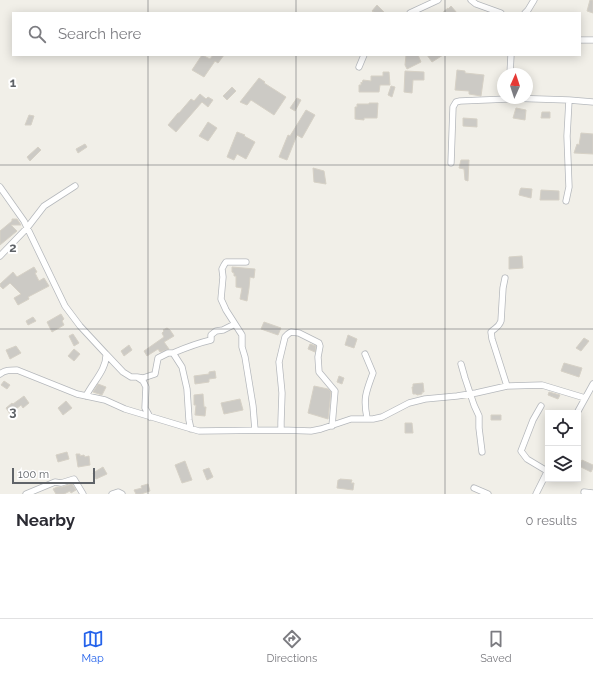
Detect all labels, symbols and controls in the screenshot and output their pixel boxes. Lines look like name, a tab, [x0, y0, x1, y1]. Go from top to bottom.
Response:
search box	[12, 12, 581, 56]
icon: search	[26, 23, 48, 45]
text: Search here	[58, 25, 141, 43]
north arrow	[497, 68, 533, 104]
text: 1	[10, 75, 17, 90]
text: 2	[9, 240, 17, 255]
text: 3	[9, 404, 17, 419]
map controls	[545, 410, 581, 482]
button: locate	[545, 410, 581, 446]
button: layers	[545, 446, 581, 482]
scale bar	[12, 466, 95, 485]
text: 100 m	[18, 468, 49, 481]
text: Nearby	[16, 510, 75, 530]
text: 0 results	[526, 513, 577, 528]
tab: Map	[81, 628, 104, 665]
tab: Directions	[267, 628, 317, 665]
tab: Saved	[480, 628, 512, 665]

